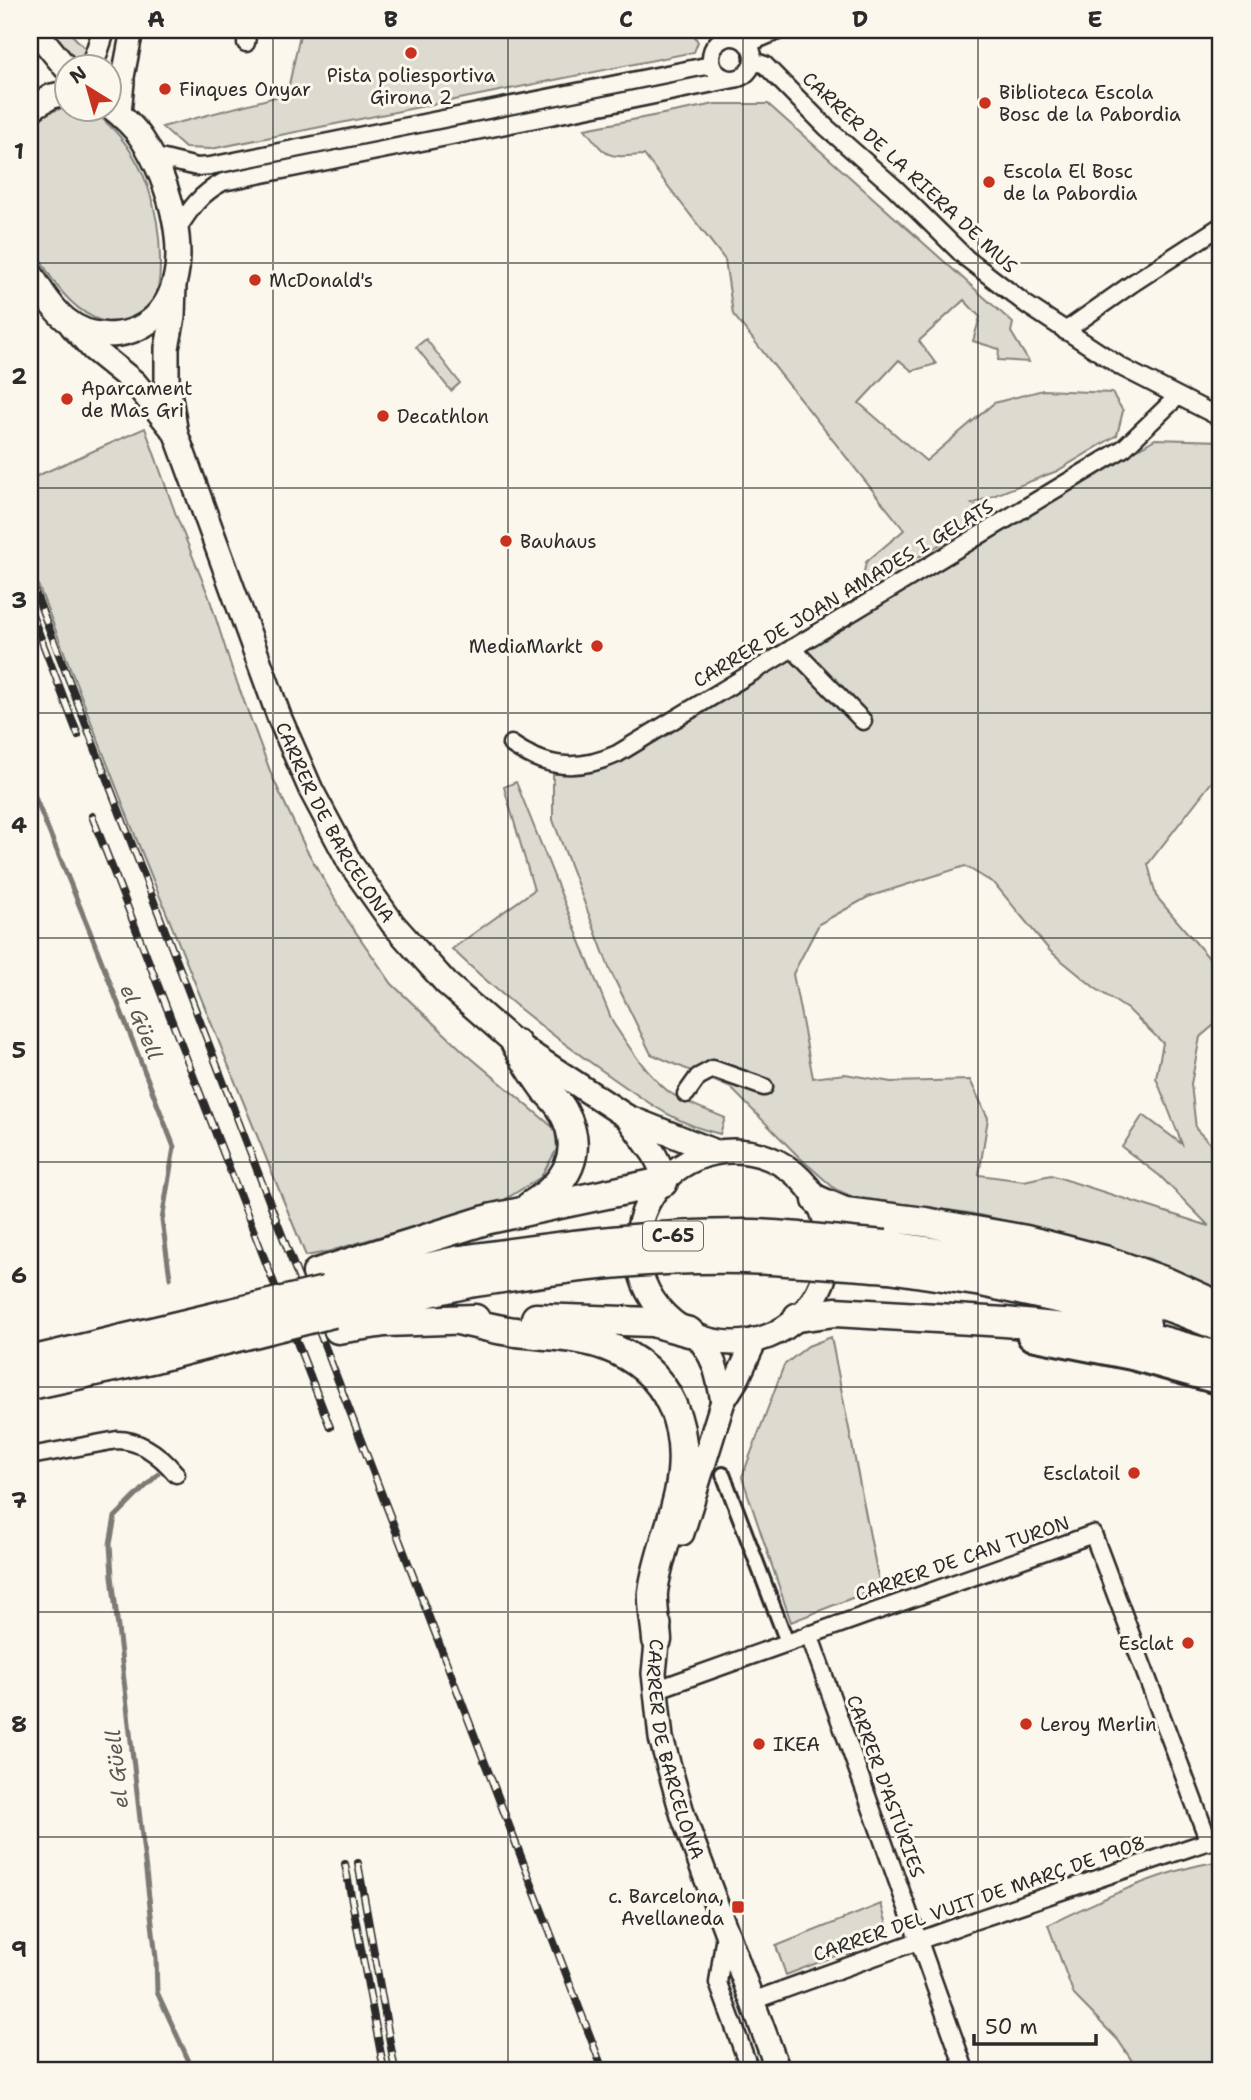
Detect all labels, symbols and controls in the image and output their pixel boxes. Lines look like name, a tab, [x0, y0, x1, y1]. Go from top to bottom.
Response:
text: A	[147, 4, 165, 34]
text: B	[384, 4, 398, 34]
text: C	[619, 4, 633, 34]
text: D	[852, 4, 868, 34]
text: E	[1087, 4, 1103, 34]
marker: Pista poliesportiva Girona 2	[403, 45, 419, 61]
north arrow	[52, 52, 122, 122]
text: N	[65, 60, 92, 89]
place label: Pista poliesportiva Girona 2	[327, 63, 495, 110]
street label: CARRER DE LA RIERA DE MUS	[797, 66, 1022, 279]
place label: Finques Onyar	[179, 77, 311, 102]
place label: Biblioteca Escola Bosc de la Pabordia	[999, 80, 1181, 127]
marker: Finques Onyar	[157, 81, 173, 97]
marker: Biblioteca Escola Bosc de la Pabordia	[977, 95, 993, 111]
text: 1	[14, 136, 24, 166]
place label: Escola El Bosc de la Pabordia	[1003, 159, 1138, 206]
marker: Escola El Bosc de la Pabordia	[981, 174, 997, 190]
place label: McDonald's	[269, 268, 373, 293]
marker: McDonald's	[247, 272, 263, 288]
text: 2	[11, 361, 27, 391]
place label: Aparcament de Mas Gri	[81, 376, 193, 423]
marker: Aparcament de Mas Gri	[59, 391, 75, 407]
place label: Decathlon	[397, 404, 489, 429]
marker: Decathlon	[375, 408, 391, 424]
street label: CARRER DE JOAN AMADES I GELATS	[689, 494, 998, 693]
place label: Bauhaus	[520, 529, 597, 554]
marker: Bauhaus	[498, 533, 514, 549]
text: 3	[11, 585, 27, 615]
place label: MediaMarkt	[469, 634, 583, 659]
marker: MediaMarkt	[589, 638, 605, 654]
street label: CARRER DE BARCELONA	[270, 718, 400, 928]
text: 4	[11, 810, 27, 840]
water label: el Güell	[113, 980, 169, 1064]
text: 5	[12, 1035, 26, 1065]
road number: C-65	[643, 1222, 703, 1251]
text: 6	[11, 1260, 27, 1290]
place label: Esclatoil	[1043, 1461, 1120, 1486]
marker: Esclatoil	[1126, 1465, 1142, 1481]
text: 7	[11, 1485, 27, 1515]
street label: CARRER DE CAN TURON	[852, 1510, 1073, 1607]
place label: Esclat	[1119, 1631, 1174, 1656]
marker: Esclat	[1180, 1635, 1196, 1651]
street label: CARRER DE BARCELONA	[641, 1638, 710, 1863]
street label: CARRER D'ASTÚRIES	[841, 1691, 931, 1881]
text: 8	[11, 1709, 27, 1739]
place label: Leroy Merlin	[1040, 1712, 1157, 1737]
marker: Leroy Merlin	[1018, 1716, 1034, 1732]
water label: el Güell	[99, 1728, 135, 1810]
place label: IKEA	[773, 1732, 820, 1757]
marker: IKEA	[751, 1736, 767, 1752]
street label: CARRER DEL VUIT DE MARÇ DE 1908	[810, 1830, 1149, 1967]
place label: c. Barcelona, Avellaneda	[608, 1884, 724, 1931]
marker: c. Barcelona, Avellaneda	[730, 1899, 746, 1915]
text: 9	[11, 1934, 27, 1964]
scale bar	[974, 2002, 1097, 2046]
text: 50 m	[985, 2013, 1038, 2041]

